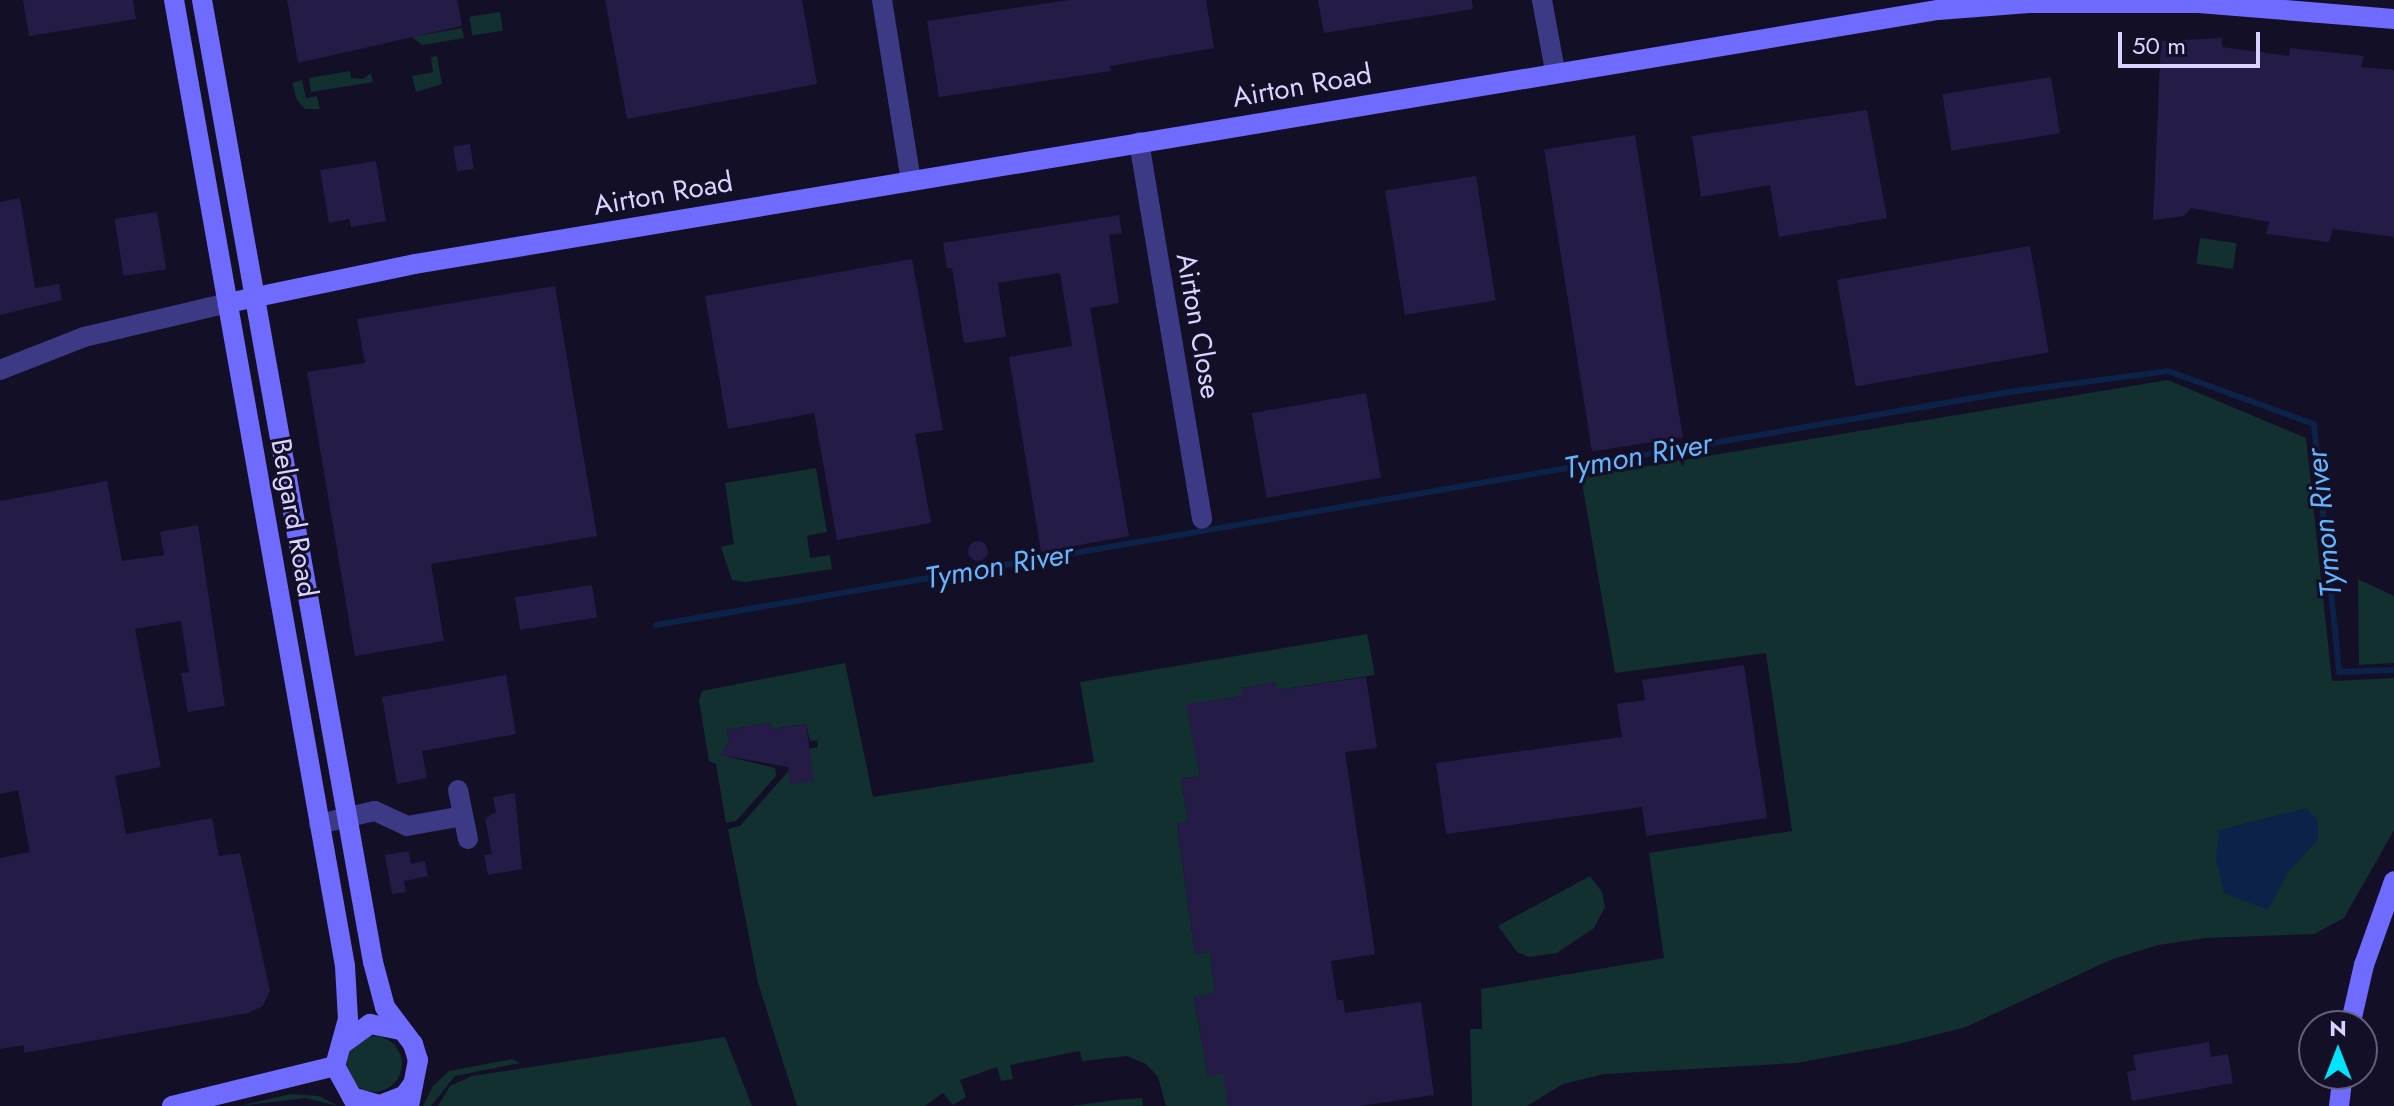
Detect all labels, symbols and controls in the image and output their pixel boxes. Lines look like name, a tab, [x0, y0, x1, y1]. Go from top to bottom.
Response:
scale bar	[2122, 16, 2264, 66]
text: 50 m	[2132, 28, 2186, 63]
street label: Airton Road	[1230, 57, 1374, 115]
street label: Airton Road	[591, 165, 735, 223]
street label: Airton Close	[1169, 251, 1227, 401]
water label: Tymon River	[1561, 425, 1715, 487]
street label: Belgard Road	[264, 436, 324, 600]
water label: Tymon River	[2298, 447, 2350, 599]
water label: Tymon River	[922, 535, 1076, 597]
north arrow	[2298, 1010, 2378, 1090]
text: N	[2329, 1012, 2347, 1044]

